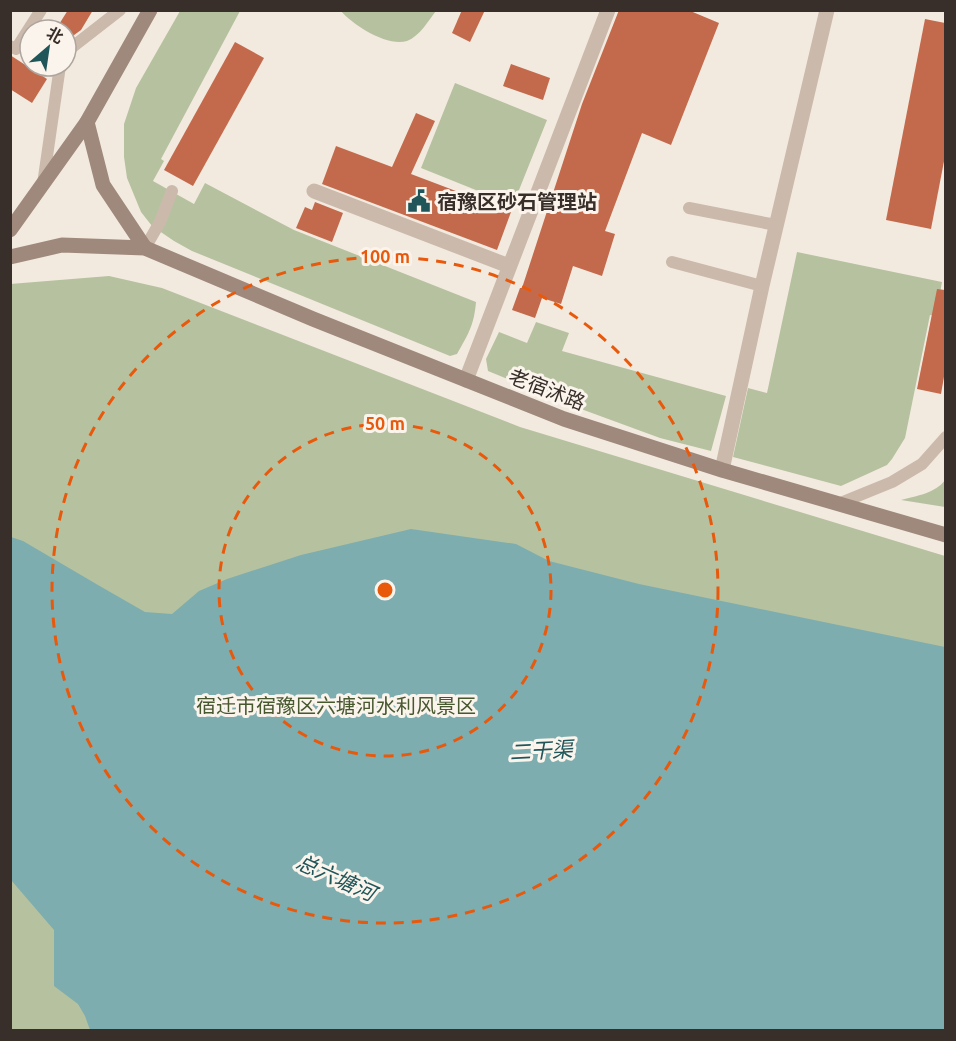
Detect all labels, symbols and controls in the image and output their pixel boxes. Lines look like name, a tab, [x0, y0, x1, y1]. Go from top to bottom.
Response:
north arrow	[18, 18, 78, 78]
text: 北	[44, 23, 67, 47]
public building icon: 宿豫区砂石管理站	[406, 188, 432, 214]
place label: 宿豫区砂石管理站	[437, 190, 597, 213]
text: 100 m	[360, 246, 410, 266]
street label: 老宿沭路	[506, 364, 588, 414]
text: 50 m	[365, 413, 405, 433]
centre of rings	[375, 580, 395, 600]
park label: 宿迁市宿豫区六塘河水利风景区	[196, 694, 476, 717]
water label: 二干渠	[509, 736, 576, 764]
water label: 总六塘河	[293, 849, 383, 907]

